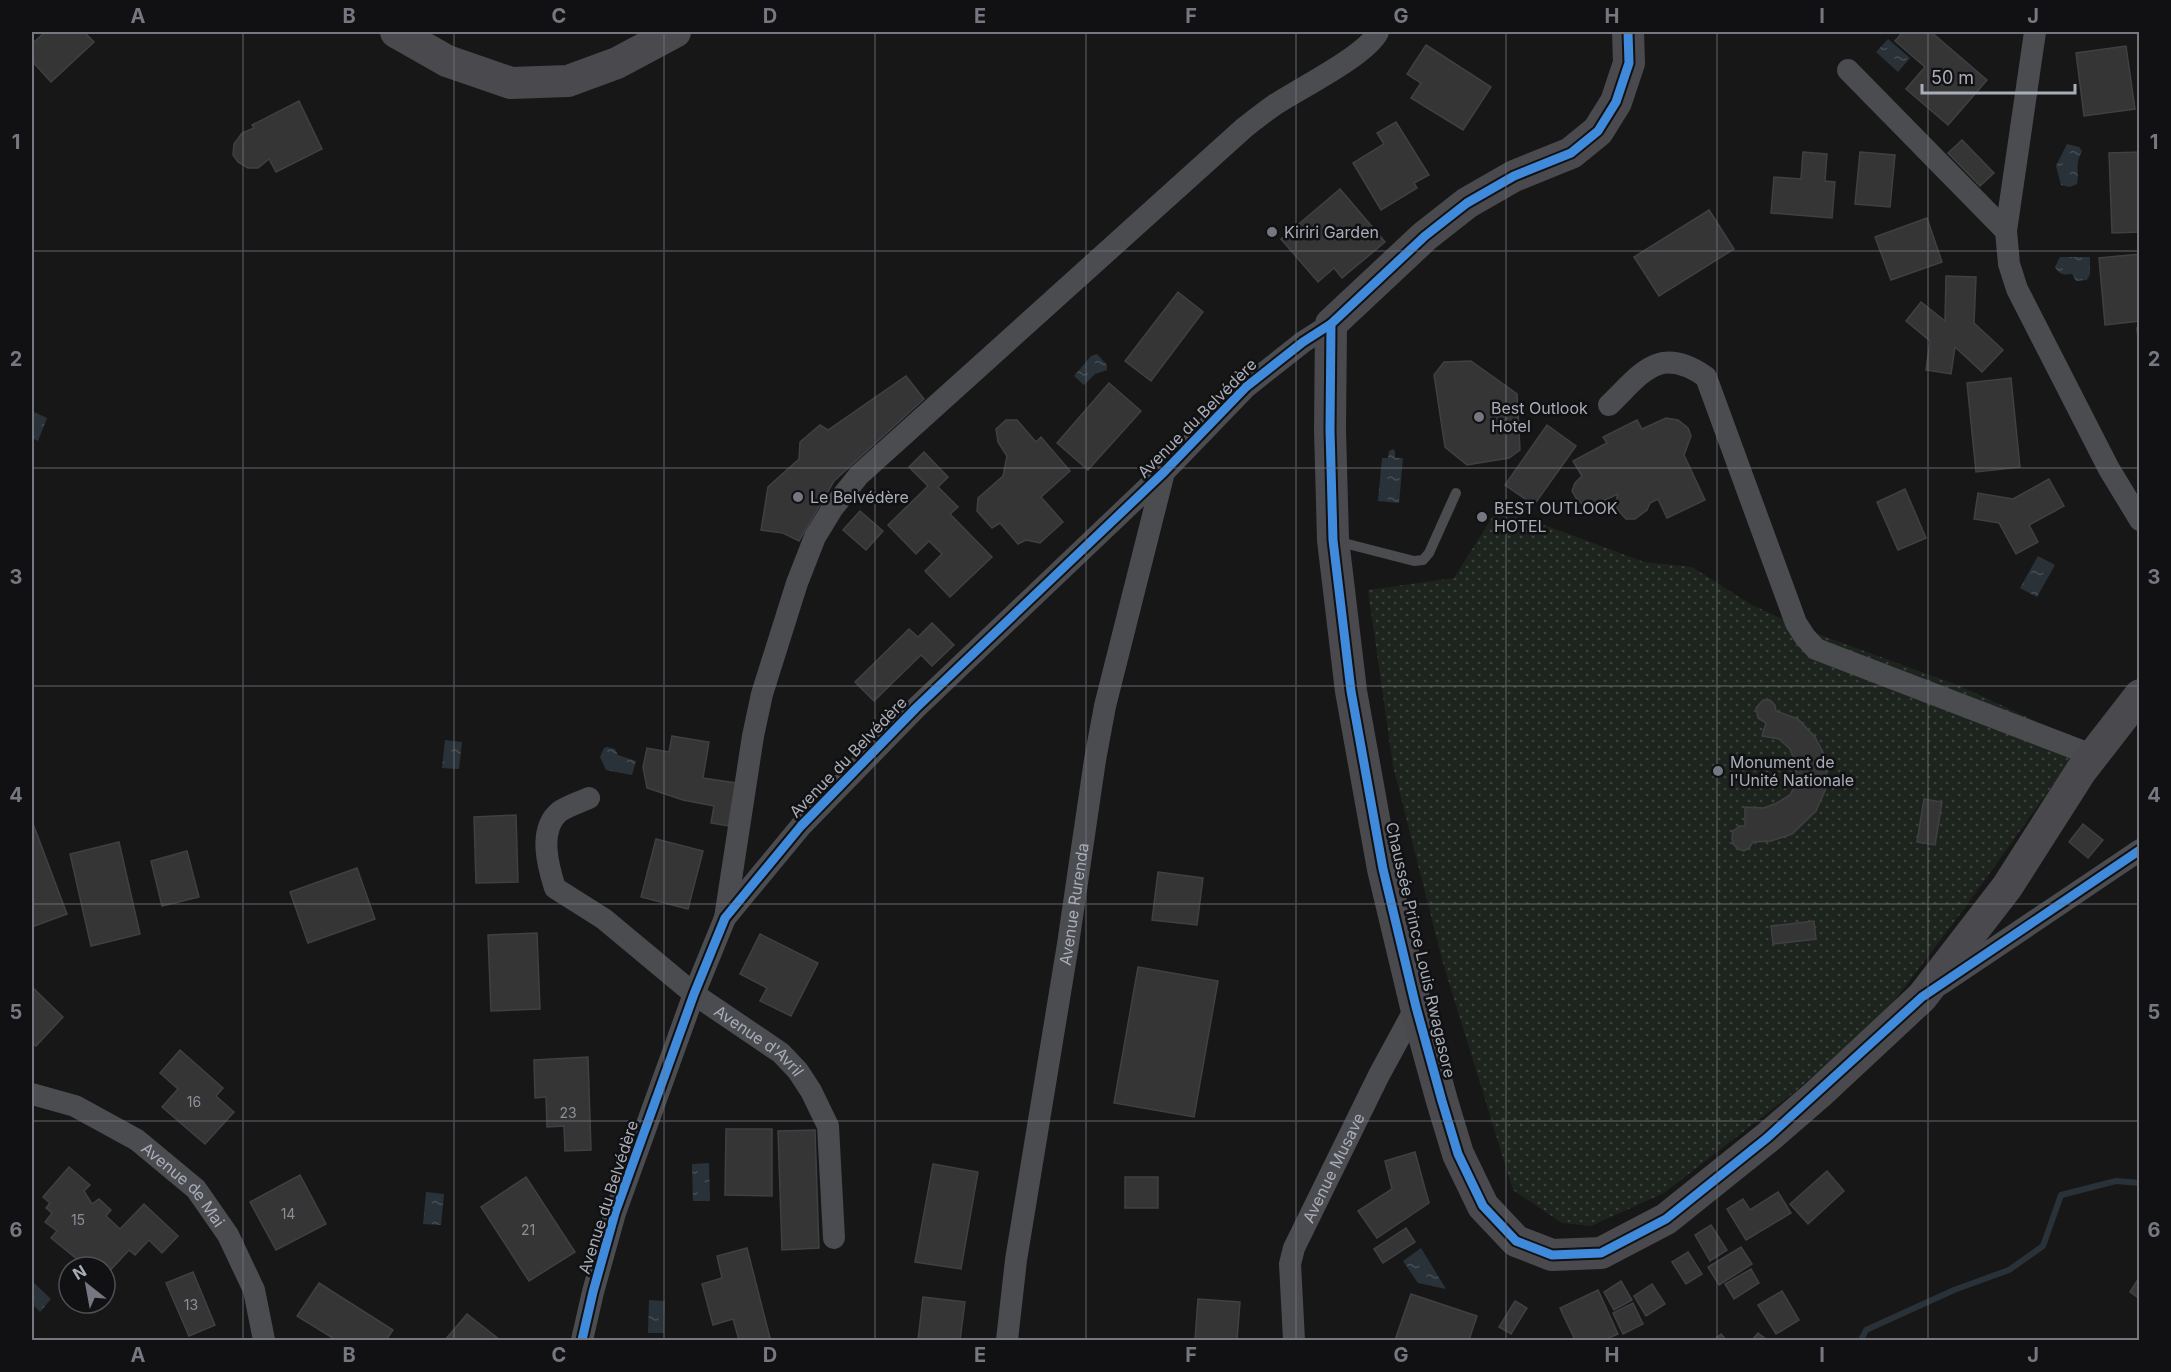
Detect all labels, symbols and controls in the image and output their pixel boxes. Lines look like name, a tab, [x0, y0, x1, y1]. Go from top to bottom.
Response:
text: A	[131, 4, 146, 28]
text: B	[342, 4, 356, 28]
text: C	[552, 4, 566, 28]
text: D	[763, 4, 777, 28]
text: E	[974, 4, 986, 28]
text: F	[1185, 4, 1197, 28]
text: G	[1393, 4, 1409, 28]
text: H	[1605, 4, 1619, 28]
text: I	[1819, 4, 1825, 28]
text: J	[2027, 4, 2039, 28]
scale bar	[1922, 57, 2075, 95]
text: 50 m	[1931, 67, 1974, 88]
text: 1	[12, 130, 20, 154]
text: 1	[2150, 130, 2158, 154]
place label: Kiriri Garden	[1284, 222, 1379, 242]
marker: Kiriri Garden	[1265, 225, 1279, 239]
text: 2	[10, 347, 22, 371]
text: 2	[2148, 347, 2160, 371]
street label: Avenue du Belvédère	[1133, 354, 1261, 482]
place label: Best Outlook Hotel	[1491, 398, 1588, 436]
marker: Best Outlook Hotel	[1472, 410, 1486, 424]
place label: Le Belvédère	[810, 487, 909, 507]
marker: Le Belvédère	[791, 490, 805, 504]
place label: BEST OUTLOOK HOTEL	[1494, 498, 1618, 536]
marker: BEST OUTLOOK HOTEL	[1475, 510, 1489, 524]
text: 3	[10, 565, 22, 589]
text: 3	[2148, 565, 2160, 589]
street label: Avenue du Belvédère	[785, 692, 911, 822]
place label: Monument de l'Unité Nationale	[1730, 752, 1854, 790]
marker: Monument de l'Unité Nationale	[1711, 764, 1725, 778]
text: 4	[9, 783, 23, 807]
text: 4	[2147, 783, 2161, 807]
street label: Chaussée Prince Louis Rwagasore	[1382, 820, 1460, 1080]
street label: Avenue Rurenda	[1055, 841, 1093, 967]
text: 5	[10, 1000, 22, 1024]
text: 5	[2148, 1000, 2160, 1024]
street label: Avenue d'Avril	[711, 1001, 808, 1080]
house number: 16	[187, 1093, 201, 1110]
house number: 23	[559, 1104, 577, 1121]
street label: Avenue Musave	[1298, 1110, 1369, 1226]
street label: Avenue du Belvédère	[574, 1118, 642, 1276]
street label: Avenue de Mai	[137, 1138, 229, 1231]
house number: 14	[281, 1205, 295, 1222]
house number: 15	[71, 1211, 85, 1228]
text: 6	[10, 1218, 23, 1242]
text: 6	[2148, 1218, 2161, 1242]
house number: 21	[521, 1221, 535, 1238]
north arrow	[57, 1255, 117, 1315]
text: N	[69, 1260, 90, 1284]
house number: 13	[184, 1296, 198, 1313]
text: A	[131, 1343, 146, 1367]
text: B	[342, 1343, 356, 1367]
text: C	[552, 1343, 566, 1367]
text: D	[763, 1343, 777, 1367]
text: E	[974, 1343, 986, 1367]
text: F	[1185, 1343, 1197, 1367]
text: G	[1393, 1343, 1409, 1367]
text: H	[1605, 1343, 1619, 1367]
text: I	[1819, 1343, 1825, 1367]
text: J	[2027, 1343, 2039, 1367]

